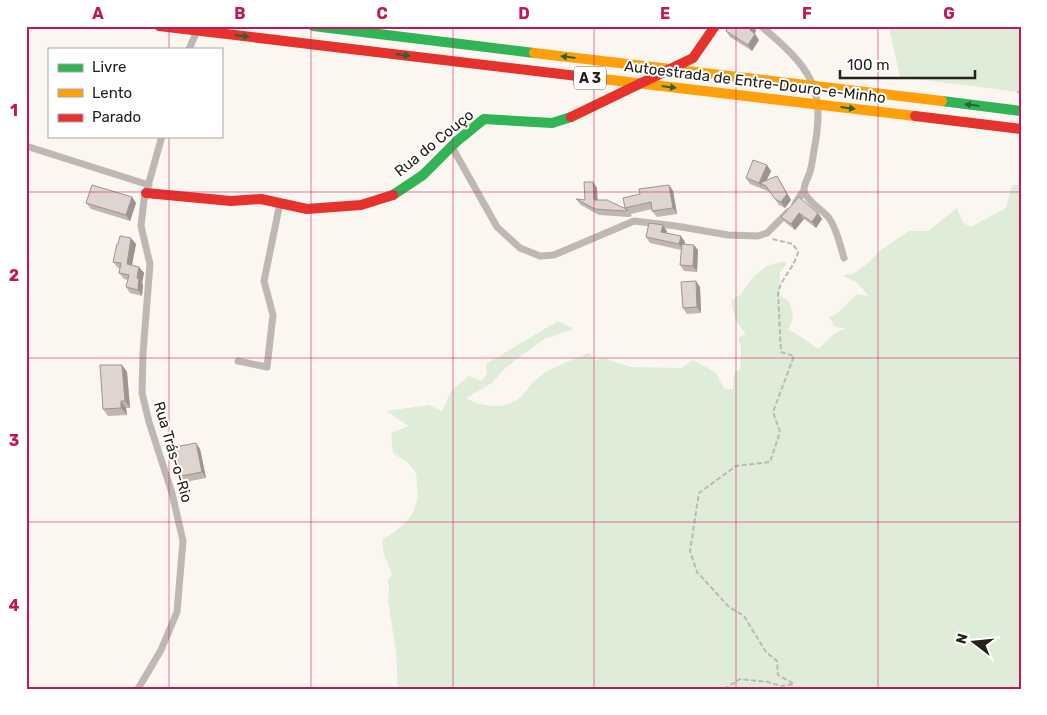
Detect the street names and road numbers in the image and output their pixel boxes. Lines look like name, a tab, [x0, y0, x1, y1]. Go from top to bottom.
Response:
street label: Autoestrada de Entre-Douro-e-Minho	[623, 57, 887, 107]
road number: A 3	[574, 66, 606, 90]
street label: Rua do Couço	[391, 106, 477, 180]
street label: Rua Trás-o-Rio	[150, 399, 196, 505]

